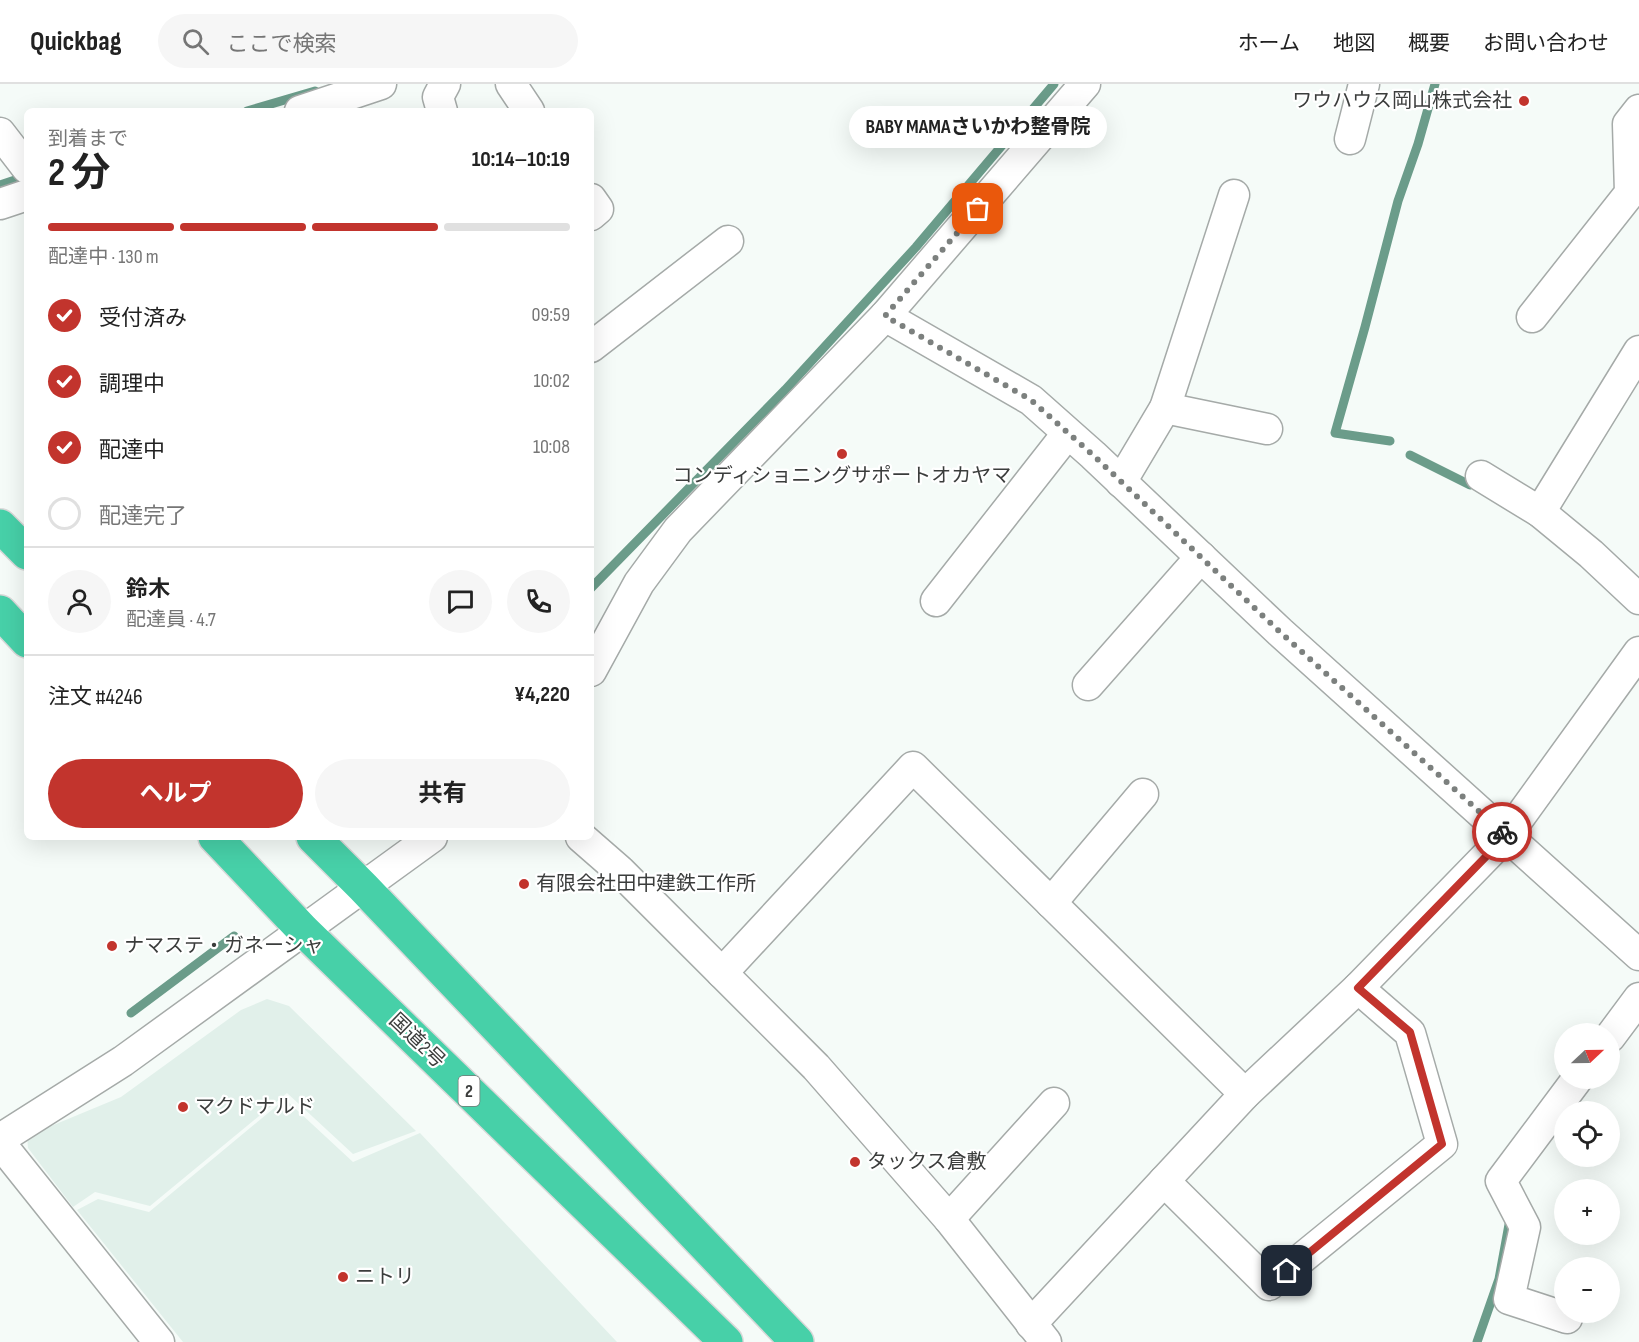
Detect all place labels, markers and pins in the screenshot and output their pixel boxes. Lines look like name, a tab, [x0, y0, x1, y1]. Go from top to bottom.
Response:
place label: ワウハウス岡山株式会社	[1292, 89, 1512, 113]
marker: ワウハウス岡山株式会社	[1517, 94, 1531, 108]
callout: BABY MAMAさいかわ整骨院	[849, 107, 1107, 149]
pin	[952, 183, 1003, 234]
marker: コンディショニングサポートオカヤマ	[835, 447, 849, 461]
place label: コンディショニングサポートオカヤマ	[673, 464, 1011, 488]
place label: 有限会社田中建鉄工作所	[536, 872, 756, 896]
marker: 有限会社田中建鉄工作所	[517, 877, 531, 891]
place label: ナマステ・ガネーシャ	[124, 934, 324, 958]
marker: ナマステ・ガネーシャ	[105, 939, 119, 953]
place label: マクドナルド	[195, 1095, 315, 1119]
marker: マクドナルド	[176, 1100, 190, 1114]
place label: タックス倉敷	[867, 1150, 986, 1174]
marker: タックス倉敷	[848, 1155, 862, 1169]
pin	[1261, 1245, 1312, 1296]
place label: ニトリ	[355, 1265, 415, 1289]
marker: ニトリ	[336, 1270, 350, 1284]

